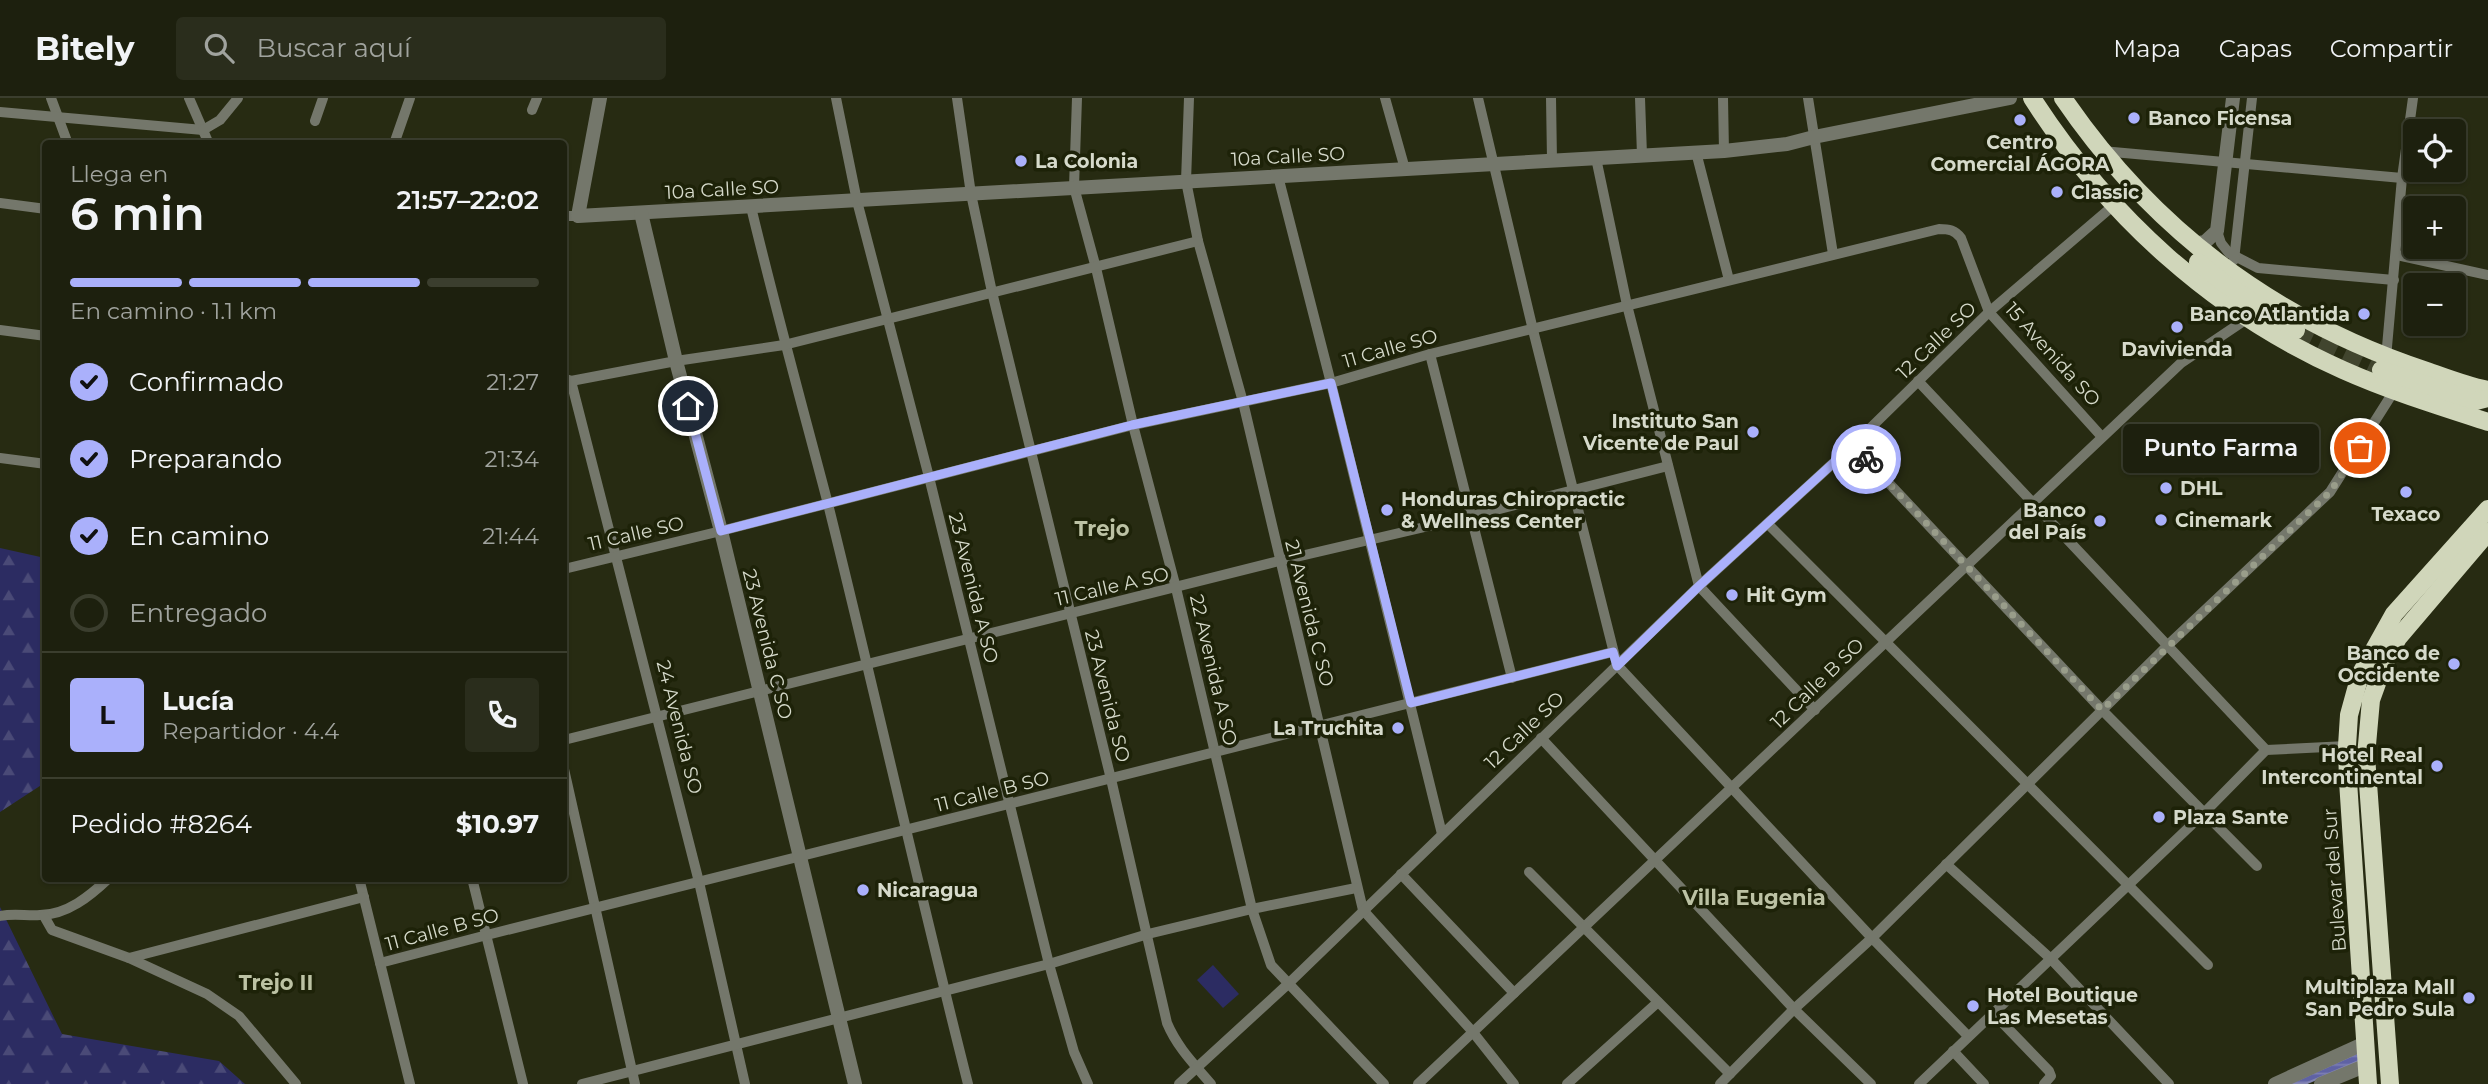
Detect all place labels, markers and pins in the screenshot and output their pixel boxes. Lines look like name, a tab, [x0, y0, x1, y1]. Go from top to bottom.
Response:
place label: Banco Ficensa	[2148, 107, 2292, 130]
marker: Banco Ficensa	[2126, 110, 2142, 126]
marker: Centro Comercial ÁGORA	[2012, 112, 2028, 128]
place label: Centro Comercial ÁGORA	[1930, 131, 2110, 176]
place label: La Colonia	[1035, 150, 1138, 173]
marker: La Colonia	[1013, 153, 1029, 169]
place label: Classic	[2071, 181, 2139, 204]
marker: Classic	[2049, 184, 2065, 200]
place label: Banco Atlantida	[2189, 303, 2350, 326]
marker: Banco Atlantida	[2356, 306, 2372, 322]
marker: Davivienda	[2169, 319, 2185, 335]
place label: Davivienda	[2121, 338, 2233, 361]
pin	[658, 376, 718, 436]
place label: Instituto San Vicente de Paul	[1582, 410, 1739, 455]
pin	[2330, 418, 2390, 478]
marker: Instituto San Vicente de Paul	[1745, 424, 1761, 440]
callout: Punto Farma	[2122, 424, 2318, 472]
place label: DHL	[2180, 477, 2223, 500]
marker: DHL	[2158, 480, 2174, 496]
marker: Texaco	[2398, 484, 2414, 500]
place label: Honduras Chiropractic & Wellness Center	[1401, 488, 1625, 533]
place label: Banco del País	[2009, 499, 2086, 544]
marker: Honduras Chiropractic & Wellness Center	[1379, 502, 1395, 518]
place label: Texaco	[2372, 503, 2440, 526]
place label: Cinemark	[2175, 509, 2272, 532]
marker: Cinemark	[2153, 512, 2169, 528]
marker: Banco del País	[2092, 513, 2108, 529]
place label: Hit Gym	[1746, 584, 1827, 607]
marker: Hit Gym	[1724, 587, 1740, 603]
place label: Banco de Occidente	[2338, 642, 2440, 687]
marker: Banco de Occidente	[2446, 656, 2462, 672]
place label: La Truchita	[1273, 717, 1384, 740]
marker: La Truchita	[1390, 720, 1406, 736]
place label: Hotel Real Intercontinental	[2261, 744, 2423, 789]
marker: Hotel Real Intercontinental	[2429, 758, 2445, 774]
place label: Plaza Sante	[2173, 806, 2289, 829]
marker: Plaza Sante	[2151, 809, 2167, 825]
place label: Nicaragua	[877, 879, 978, 902]
marker: Nicaragua	[855, 882, 871, 898]
place label: Multiplaza Mall San Pedro Sula	[2305, 976, 2455, 1021]
place label: Hotel Boutique Las Mesetas	[1987, 984, 2138, 1029]
marker: Multiplaza Mall San Pedro Sula	[2461, 990, 2477, 1006]
marker: Hotel Boutique Las Mesetas	[1965, 998, 1981, 1014]

